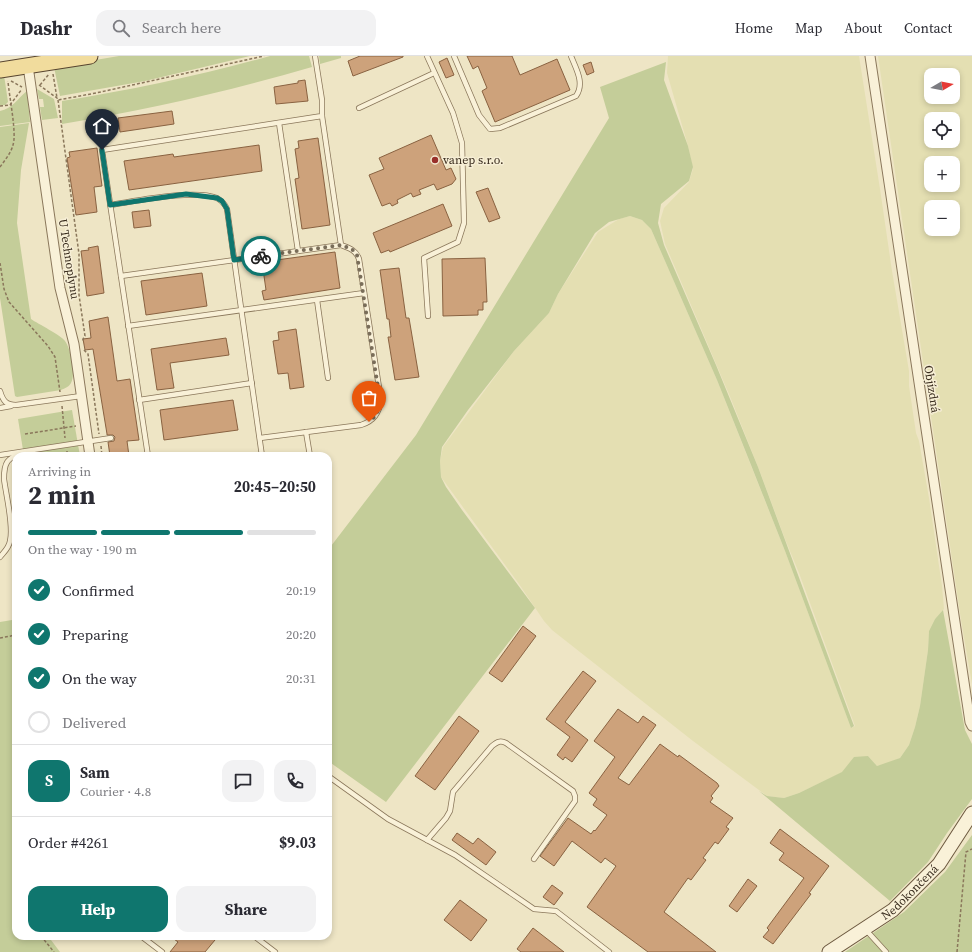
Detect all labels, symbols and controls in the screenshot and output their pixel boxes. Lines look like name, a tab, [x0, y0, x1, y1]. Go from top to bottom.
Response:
search box	[96, 10, 376, 46]
text: Dashr	[20, 15, 72, 41]
icon: search	[110, 17, 132, 39]
text: Search here	[142, 17, 221, 38]
text: Home	[735, 18, 773, 38]
text: Map	[795, 18, 822, 38]
text: About	[844, 18, 882, 38]
text: Contact	[904, 18, 952, 38]
north arrow	[924, 68, 960, 104]
map controls	[924, 68, 960, 236]
pin	[85, 109, 119, 150]
button: locate	[924, 112, 960, 148]
icon: home	[91, 115, 113, 137]
place label: vanep s.r.o.	[443, 152, 504, 168]
marker: vanep s.r.o.	[430, 155, 440, 165]
button: +	[924, 156, 960, 192]
button: −	[924, 200, 960, 236]
street label: U Technoplynu	[55, 218, 83, 300]
courier	[241, 236, 281, 276]
icon: bike	[250, 245, 272, 267]
street label: Objízdná	[920, 364, 944, 415]
pin	[352, 381, 386, 422]
icon: bag	[358, 387, 380, 409]
text: Arriving in	[28, 463, 91, 480]
text: 20:45–20:50	[234, 476, 316, 497]
text: 2 min	[28, 477, 95, 513]
text: On the way · 190 m	[28, 541, 137, 558]
icon: check	[28, 579, 50, 601]
text: Confirmed	[62, 580, 134, 601]
text: 20:19	[286, 582, 316, 599]
icon: check	[28, 623, 50, 645]
text: Preparing	[62, 624, 128, 645]
text: 20:20	[286, 626, 316, 643]
icon: check	[28, 667, 50, 689]
text: On the way	[62, 668, 137, 689]
text: 20:31	[286, 670, 316, 687]
text: Delivered	[62, 712, 126, 733]
button: chat	[222, 760, 264, 802]
button: phone	[274, 760, 316, 802]
text: Sam	[80, 762, 110, 783]
text: S	[45, 770, 53, 791]
text: Courier · 4.8	[80, 783, 151, 800]
text: Order #4261	[28, 832, 109, 853]
text: $9.03	[279, 832, 316, 853]
street label: Nedokončená	[878, 860, 943, 923]
button: Help	[28, 886, 168, 932]
button: Share	[176, 886, 316, 932]

